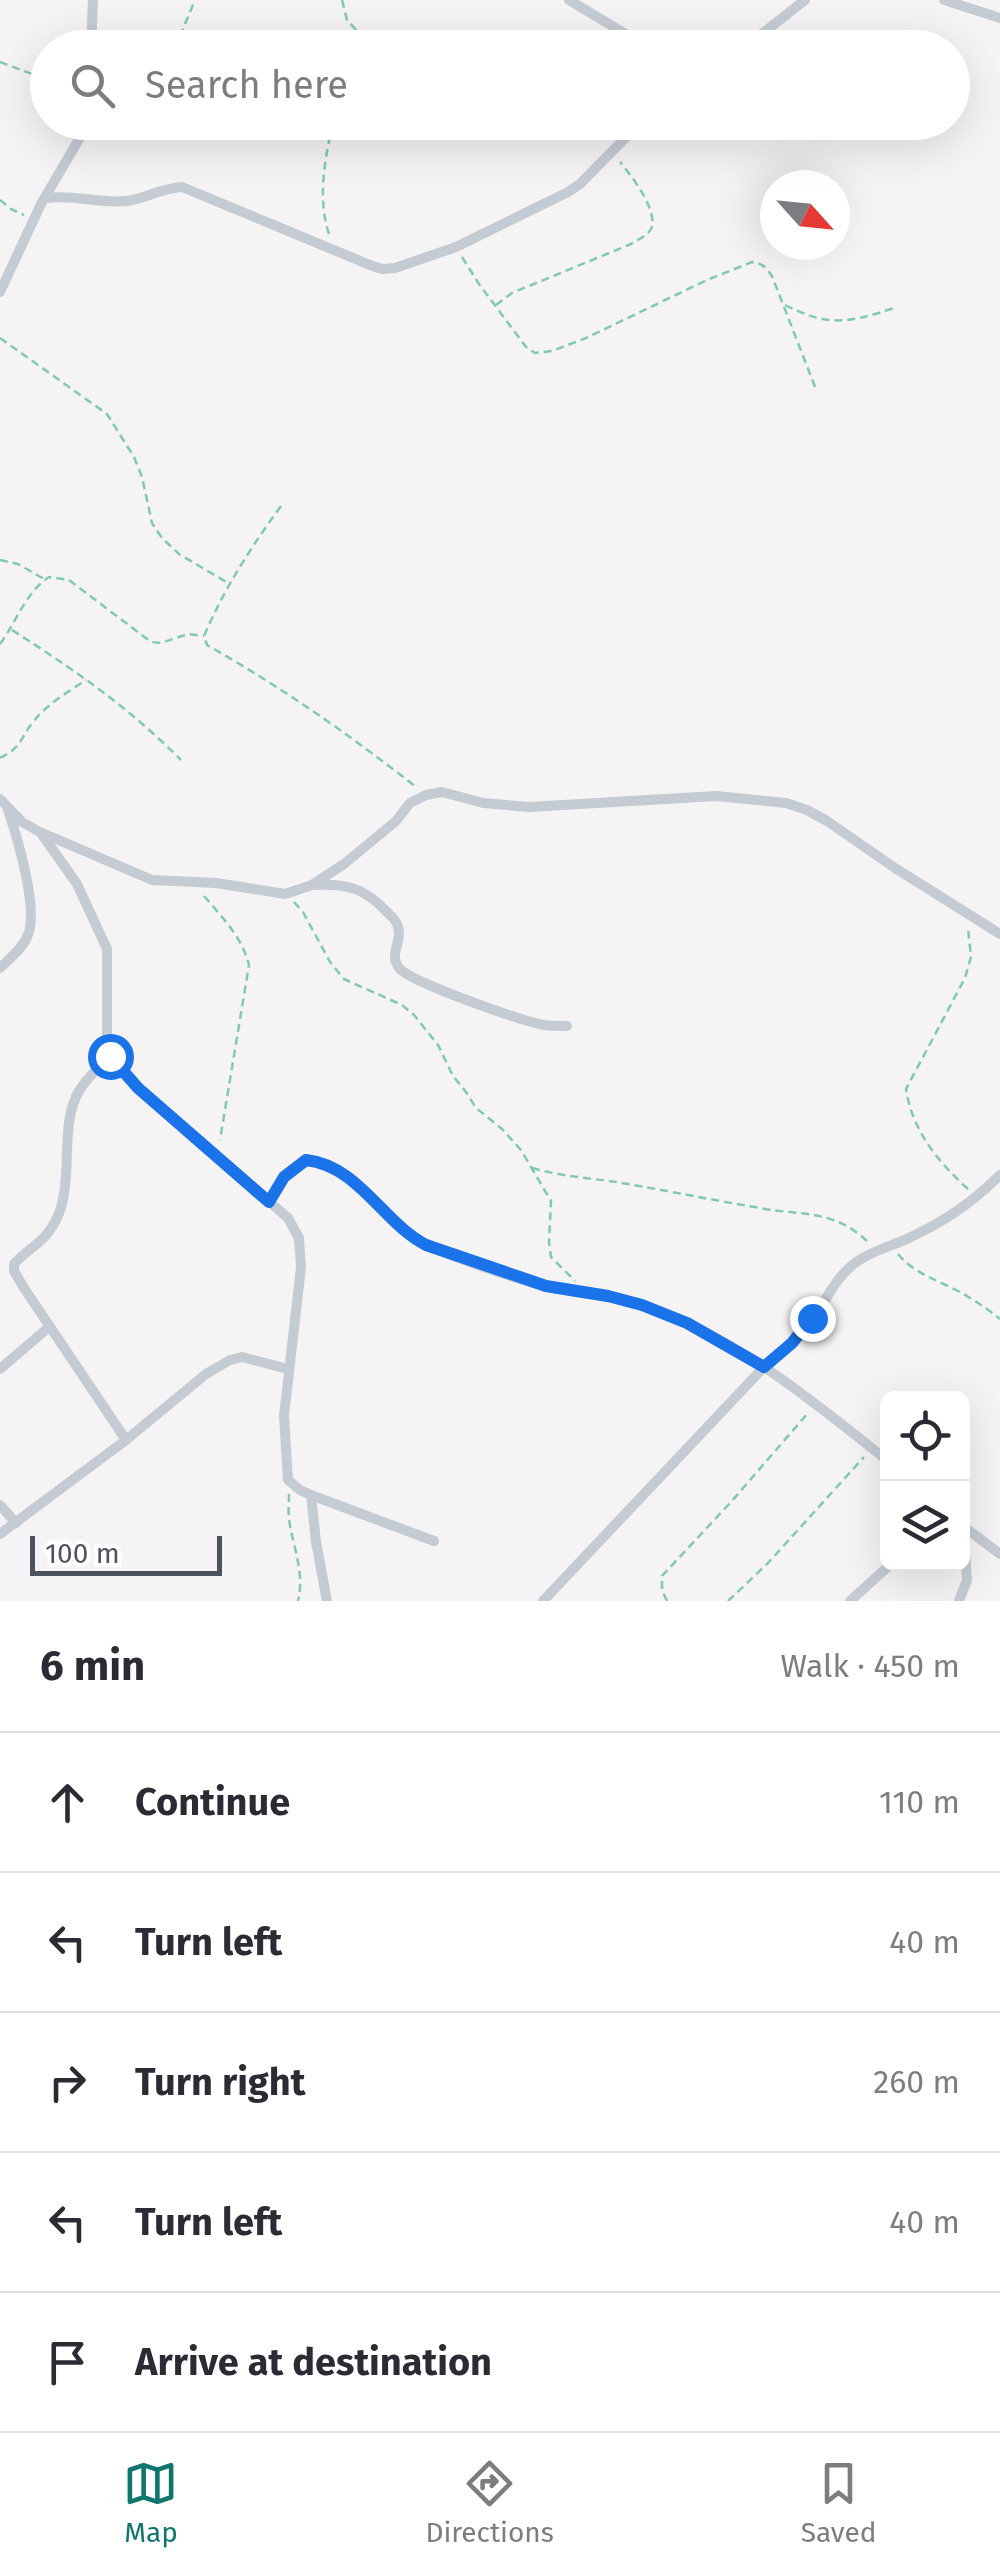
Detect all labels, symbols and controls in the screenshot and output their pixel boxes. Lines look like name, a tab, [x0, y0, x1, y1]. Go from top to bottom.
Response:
search box	[30, 30, 970, 140]
icon: search	[65, 58, 120, 113]
text: Search here	[145, 62, 348, 108]
north arrow	[760, 170, 850, 260]
route start	[88, 1034, 134, 1080]
route end	[790, 1296, 836, 1342]
map controls	[880, 1391, 970, 1571]
button: locate	[880, 1391, 970, 1481]
button: layers	[880, 1481, 970, 1571]
scale bar	[30, 1531, 222, 1576]
text: 100 m	[45, 1537, 120, 1570]
text: 6 min	[40, 1641, 145, 1691]
text: Walk · 450 m	[781, 1647, 960, 1685]
icon: ahead	[40, 1775, 95, 1830]
text: Continue	[135, 1779, 290, 1825]
text: 110 m	[879, 1783, 960, 1821]
icon: left	[40, 1915, 95, 1970]
text: Turn left	[135, 1919, 282, 1965]
text: 40 m	[889, 1923, 960, 1961]
icon: right	[40, 2055, 95, 2110]
text: Turn right	[135, 2059, 305, 2105]
text: 260 m	[873, 2063, 960, 2101]
icon: left	[40, 2195, 95, 2250]
text: Turn left	[135, 2199, 282, 2245]
text: 40 m	[889, 2203, 960, 2241]
icon: arrive	[40, 2335, 95, 2390]
text: Arrive at destination	[135, 2339, 492, 2385]
tab: Map	[123, 2456, 178, 2549]
tab: Directions	[425, 2456, 554, 2549]
tab: Saved	[801, 2456, 877, 2549]

